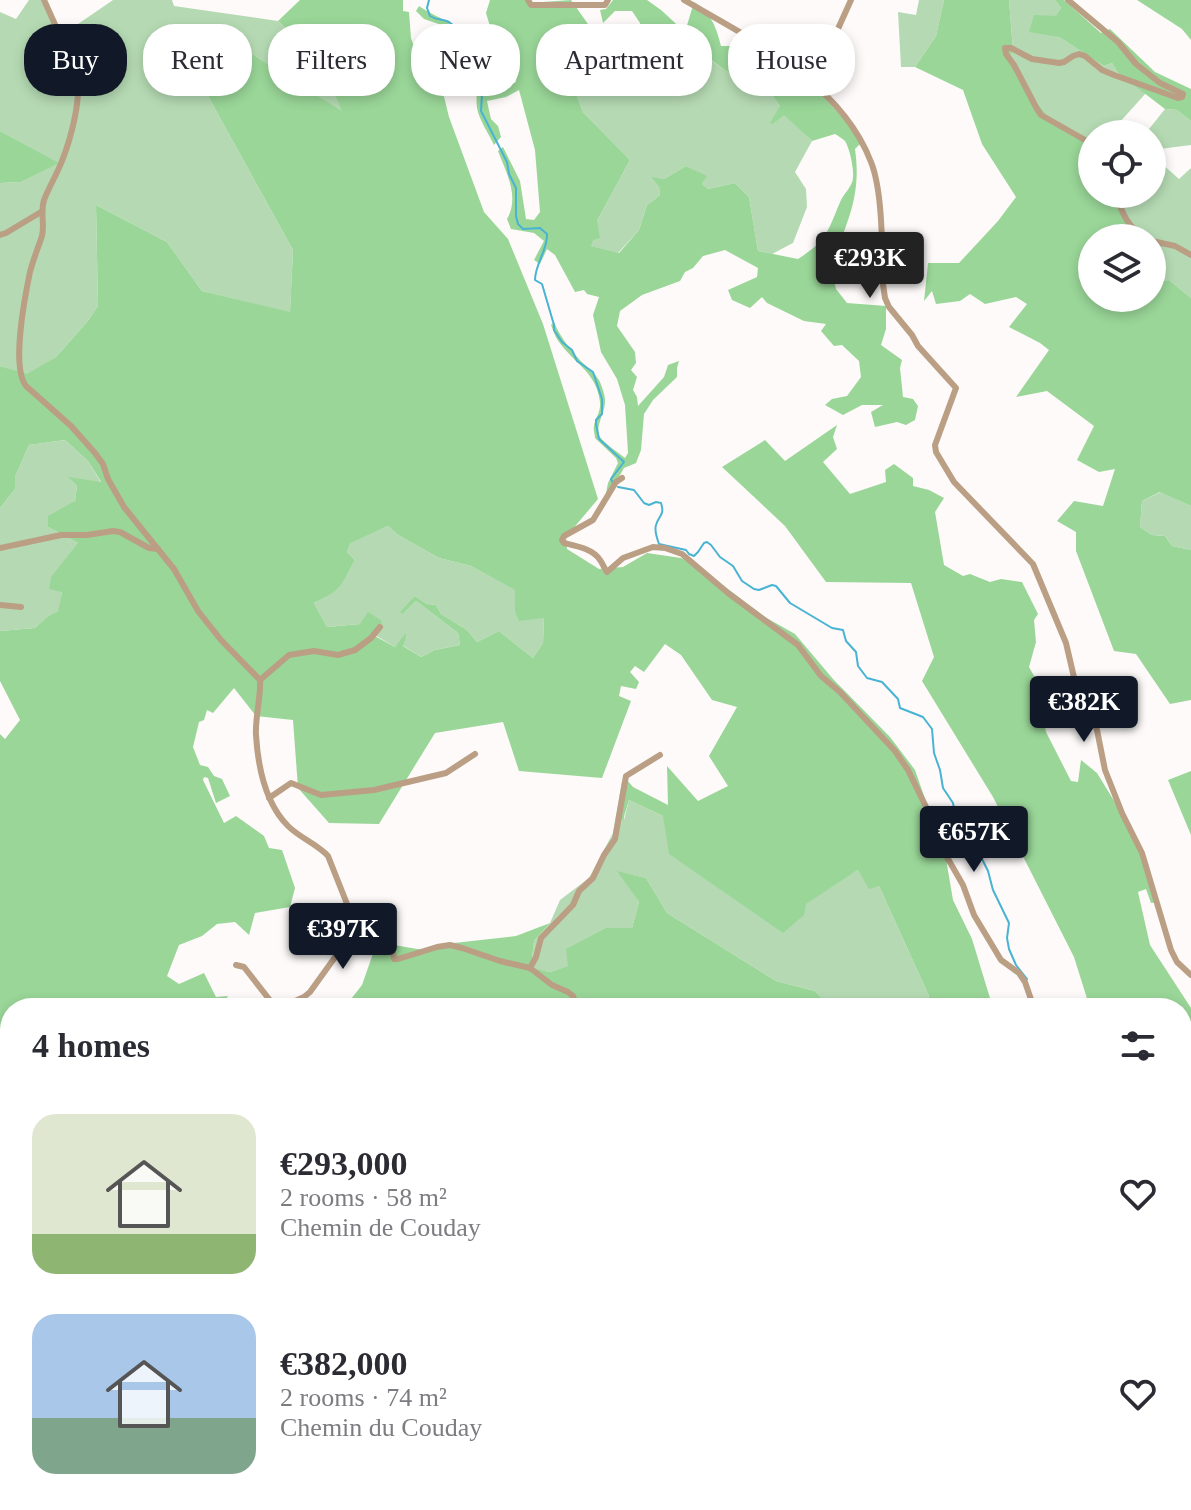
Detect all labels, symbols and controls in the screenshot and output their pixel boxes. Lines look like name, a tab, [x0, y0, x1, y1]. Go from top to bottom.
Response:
chip: Buy	[24, 24, 127, 96]
chip: Rent	[143, 24, 252, 96]
chip: Filters	[268, 24, 395, 96]
chip: New	[411, 24, 520, 96]
chip: Apartment	[536, 24, 712, 96]
chip: House	[728, 24, 855, 96]
map controls	[1078, 120, 1166, 312]
button: locate	[1078, 120, 1166, 208]
button: layers	[1078, 224, 1166, 312]
pin: €293K	[814, 232, 926, 300]
text: €293K	[834, 243, 906, 272]
pin: €382K	[1028, 676, 1140, 744]
text: €382K	[1048, 687, 1120, 716]
pin: €657K	[918, 806, 1030, 874]
text: €657K	[938, 817, 1010, 846]
pin: €397K	[287, 903, 399, 971]
text: €397K	[307, 914, 379, 943]
icon: filters	[1116, 1024, 1160, 1068]
text: 4 homes	[32, 1027, 150, 1064]
text: €293,000	[280, 1145, 408, 1182]
icon: home	[96, 1146, 192, 1242]
icon: heart	[1116, 1172, 1160, 1216]
text: 2 rooms · 58 m²	[280, 1183, 447, 1212]
text: Chemin de Couday	[280, 1213, 481, 1242]
text: €382,000	[280, 1345, 408, 1382]
icon: home	[96, 1346, 192, 1442]
icon: heart	[1116, 1372, 1160, 1416]
text: 2 rooms · 74 m²	[280, 1383, 447, 1412]
text: Chemin du Couday	[280, 1413, 482, 1442]

